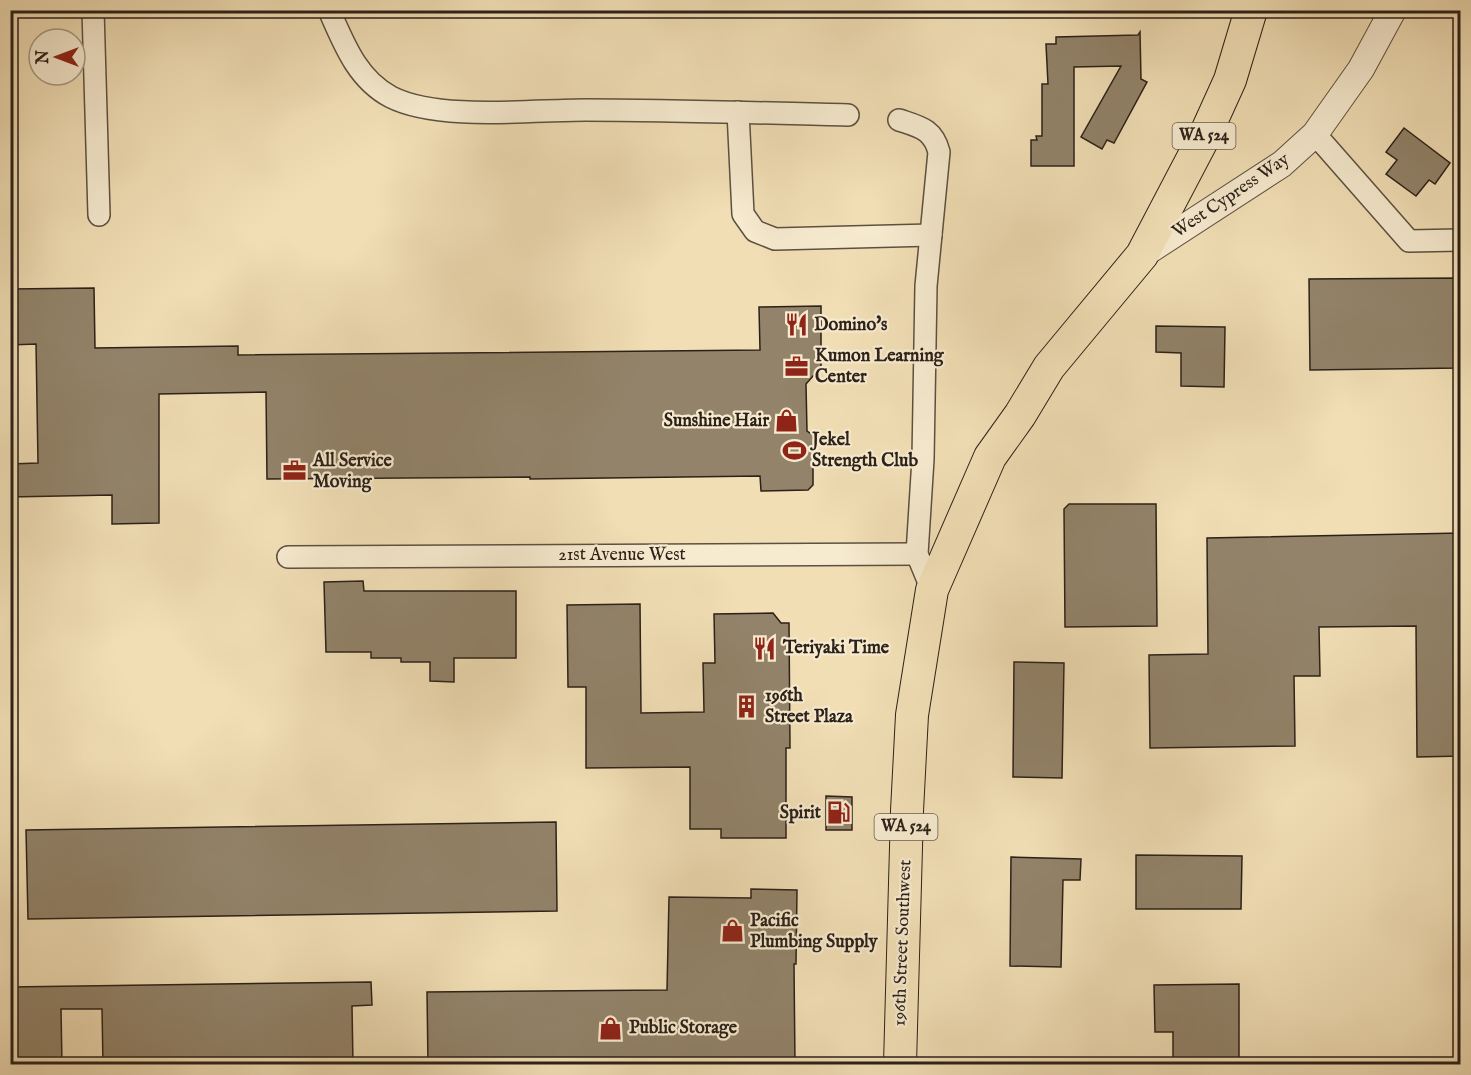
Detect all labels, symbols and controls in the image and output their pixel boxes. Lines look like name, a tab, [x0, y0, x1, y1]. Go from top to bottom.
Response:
north arrow	[27, 27, 87, 87]
text: N	[34, 50, 54, 65]
road number: WA 524	[1172, 123, 1236, 149]
street label: West Cypress Way	[1168, 148, 1294, 244]
restaurant icon: Domino's	[783, 312, 809, 338]
place label: Domino's	[814, 314, 888, 337]
place label: Kumon Learning Center	[815, 345, 945, 389]
office icon: Kumon Learning Center	[784, 353, 810, 379]
shop icon: Sunshine Hair	[774, 408, 800, 434]
place label: Sunshine Hair	[664, 410, 769, 433]
place label: Jekel Strength Club	[810, 429, 918, 473]
sports icon: Jekel Strength Club	[781, 437, 807, 463]
place label: All Service Moving	[312, 450, 393, 494]
office icon: All Service Moving	[282, 458, 308, 484]
street label: 21st Avenue West	[558, 544, 686, 567]
restaurant icon: Teriyaki Time	[752, 635, 778, 661]
place label: Teriyaki Time	[782, 637, 890, 660]
place label: 196th Street Plaza	[765, 685, 854, 729]
building icon: 196th Street Plaza	[734, 693, 760, 719]
fuel station icon: Spirit	[826, 800, 852, 826]
place label: Spirit	[780, 802, 822, 825]
road number: WA 524	[874, 814, 938, 840]
street label: 196th Street Southwest	[889, 859, 917, 1027]
place label: Pacific Plumbing Supply	[750, 910, 879, 954]
shop icon: Pacific Plumbing Supply	[719, 918, 745, 944]
shop icon: Public Storage	[598, 1015, 624, 1041]
place label: Public Storage	[629, 1017, 738, 1040]

